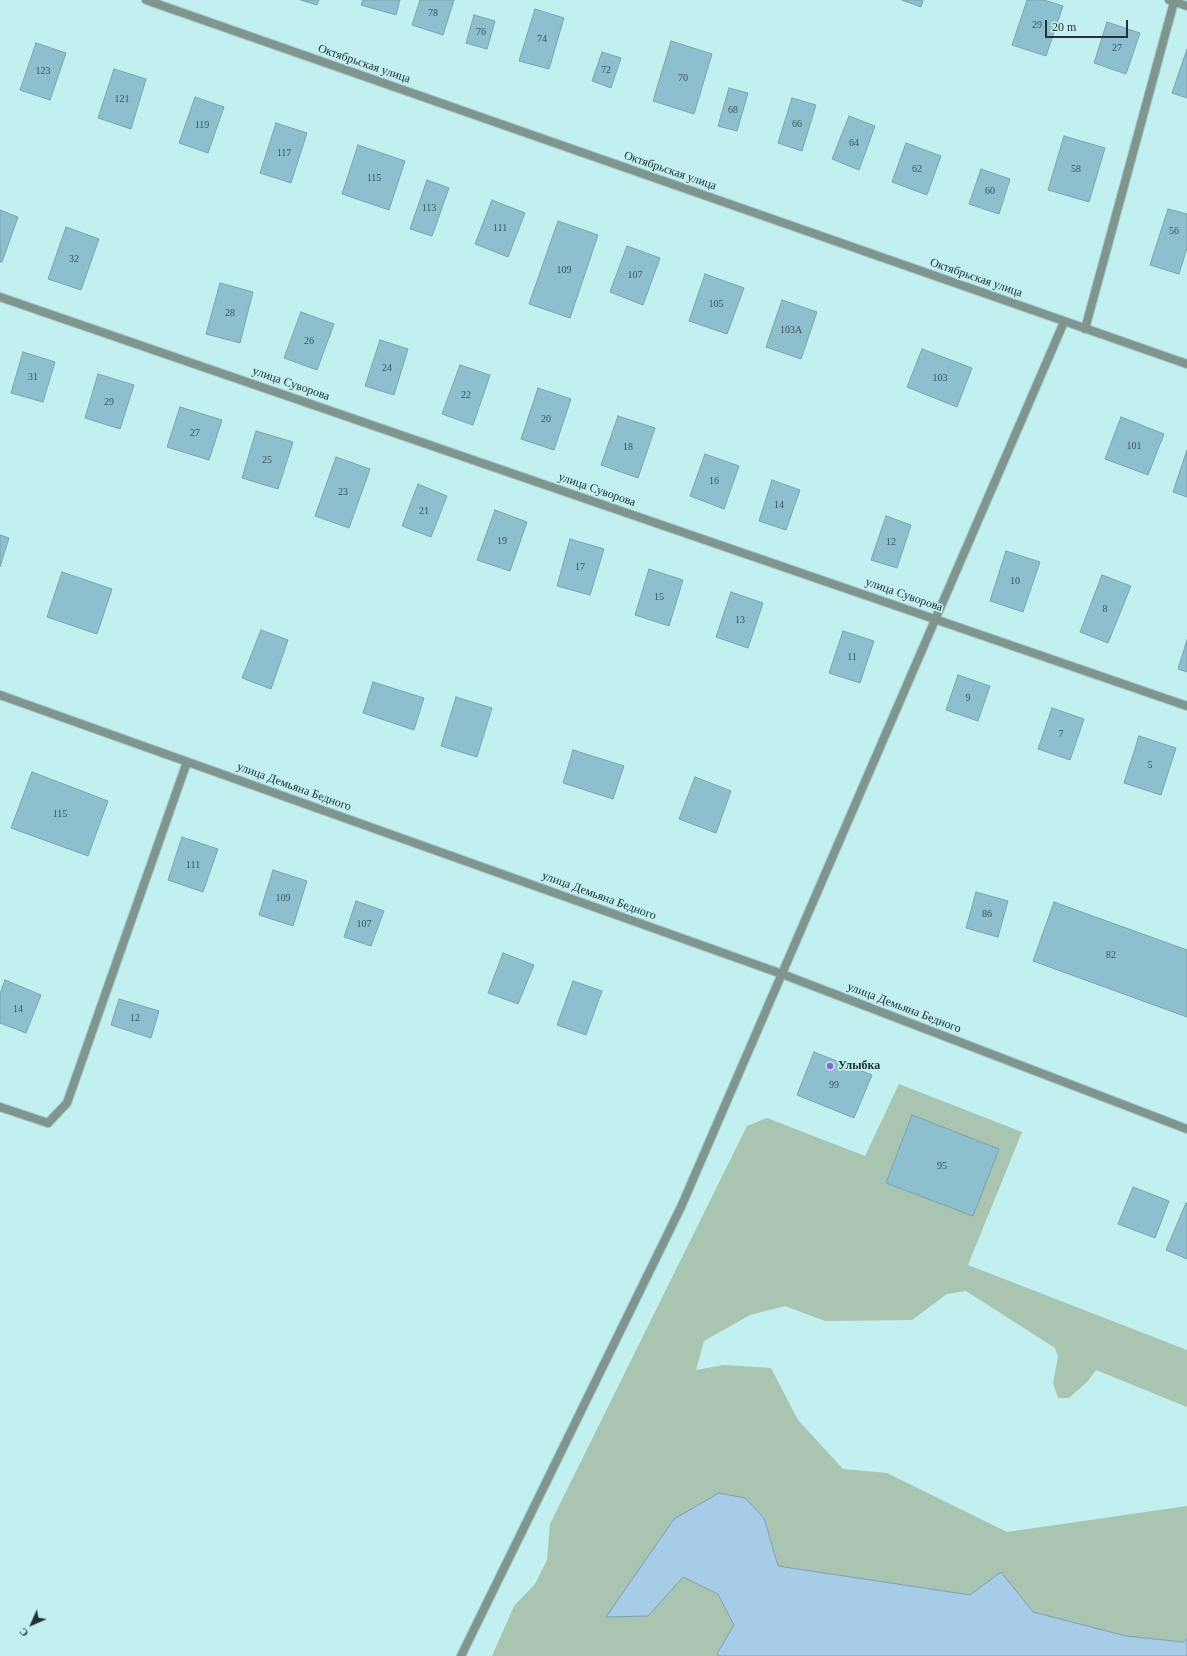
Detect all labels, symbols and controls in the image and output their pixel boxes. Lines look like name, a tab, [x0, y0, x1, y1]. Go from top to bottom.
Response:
house number: 78	[428, 7, 438, 19]
scale bar	[1047, 12, 1130, 38]
house number: 29	[1032, 19, 1042, 31]
text: 20 m	[1052, 20, 1076, 34]
house number: 76	[476, 26, 486, 38]
house number: 74	[537, 33, 547, 45]
street label: Октябрьская улица	[316, 41, 412, 87]
house number: 27	[1112, 42, 1122, 54]
house number: 72	[601, 64, 611, 76]
house number: 123	[36, 65, 50, 77]
house number: 70	[678, 72, 688, 84]
house number: 121	[114, 93, 130, 105]
house number: 68	[728, 104, 738, 116]
house number: 66	[792, 118, 802, 130]
house number: 119	[195, 119, 209, 131]
house number: 64	[849, 137, 859, 149]
house number: 117	[277, 147, 291, 159]
street label: Октябрьская улица	[622, 148, 718, 194]
house number: 62	[912, 163, 922, 175]
house number: 58	[1071, 163, 1081, 175]
house number: 115	[367, 172, 381, 184]
house number: 60	[985, 185, 995, 197]
house number: 113	[422, 202, 436, 214]
house number: 111	[493, 222, 507, 234]
house number: 56	[1169, 225, 1179, 237]
house number: 32	[69, 253, 79, 265]
street label: Октябрьская улица	[928, 255, 1024, 301]
house number: 109	[556, 264, 572, 276]
house number: 107	[628, 269, 642, 281]
house number: 105	[708, 298, 724, 310]
house number: 28	[225, 307, 235, 319]
house number: 103А	[780, 324, 802, 336]
house number: 26	[304, 335, 314, 347]
house number: 24	[382, 362, 392, 374]
street label: улица Суворова	[250, 364, 332, 404]
house number: 31	[28, 371, 38, 383]
house number: 103	[932, 372, 948, 384]
house number: 22	[461, 389, 471, 401]
house number: 29	[104, 396, 114, 408]
house number: 20	[541, 413, 551, 425]
house number: 27	[190, 427, 200, 439]
house number: 101	[1126, 440, 1142, 452]
house number: 18	[623, 441, 633, 453]
house number: 25	[262, 454, 272, 466]
street label: улица Суворова	[556, 470, 638, 510]
house number: 16	[709, 475, 719, 487]
house number: 23	[338, 486, 348, 498]
house number: 14	[774, 499, 784, 511]
house number: 21	[419, 505, 429, 517]
house number: 19	[497, 535, 507, 547]
house number: 12	[886, 536, 896, 548]
house number: 17	[575, 561, 585, 573]
street label: улица Суворова	[863, 575, 945, 615]
house number: 10	[1010, 575, 1020, 587]
house number: 15	[654, 591, 664, 603]
house number: 8	[1102, 603, 1108, 615]
house number: 13	[735, 614, 745, 626]
house number: 11	[847, 651, 857, 663]
house number: 9	[966, 692, 970, 704]
house number: 7	[1058, 728, 1064, 740]
house number: 5	[1148, 759, 1152, 771]
street label: улица Демьяна Бедного	[235, 760, 353, 814]
house number: 115	[53, 808, 67, 820]
house number: 111	[186, 859, 200, 871]
street label: улица Демьяна Бедного	[540, 869, 658, 923]
house number: 109	[276, 892, 290, 904]
house number: 86	[982, 908, 992, 920]
house number: 107	[356, 918, 372, 930]
house number: 82	[1106, 949, 1116, 961]
street label: улица Демьяна Бедного	[845, 980, 963, 1036]
house number: 14	[13, 1003, 23, 1015]
house number: 12	[130, 1012, 140, 1024]
place label: Улыбка	[838, 1059, 880, 1073]
marker: Улыбка	[825, 1061, 835, 1071]
house number: 99	[829, 1079, 839, 1091]
house number: 95	[937, 1160, 947, 1172]
north arrow	[12, 1604, 52, 1644]
text: С	[16, 1625, 31, 1640]

